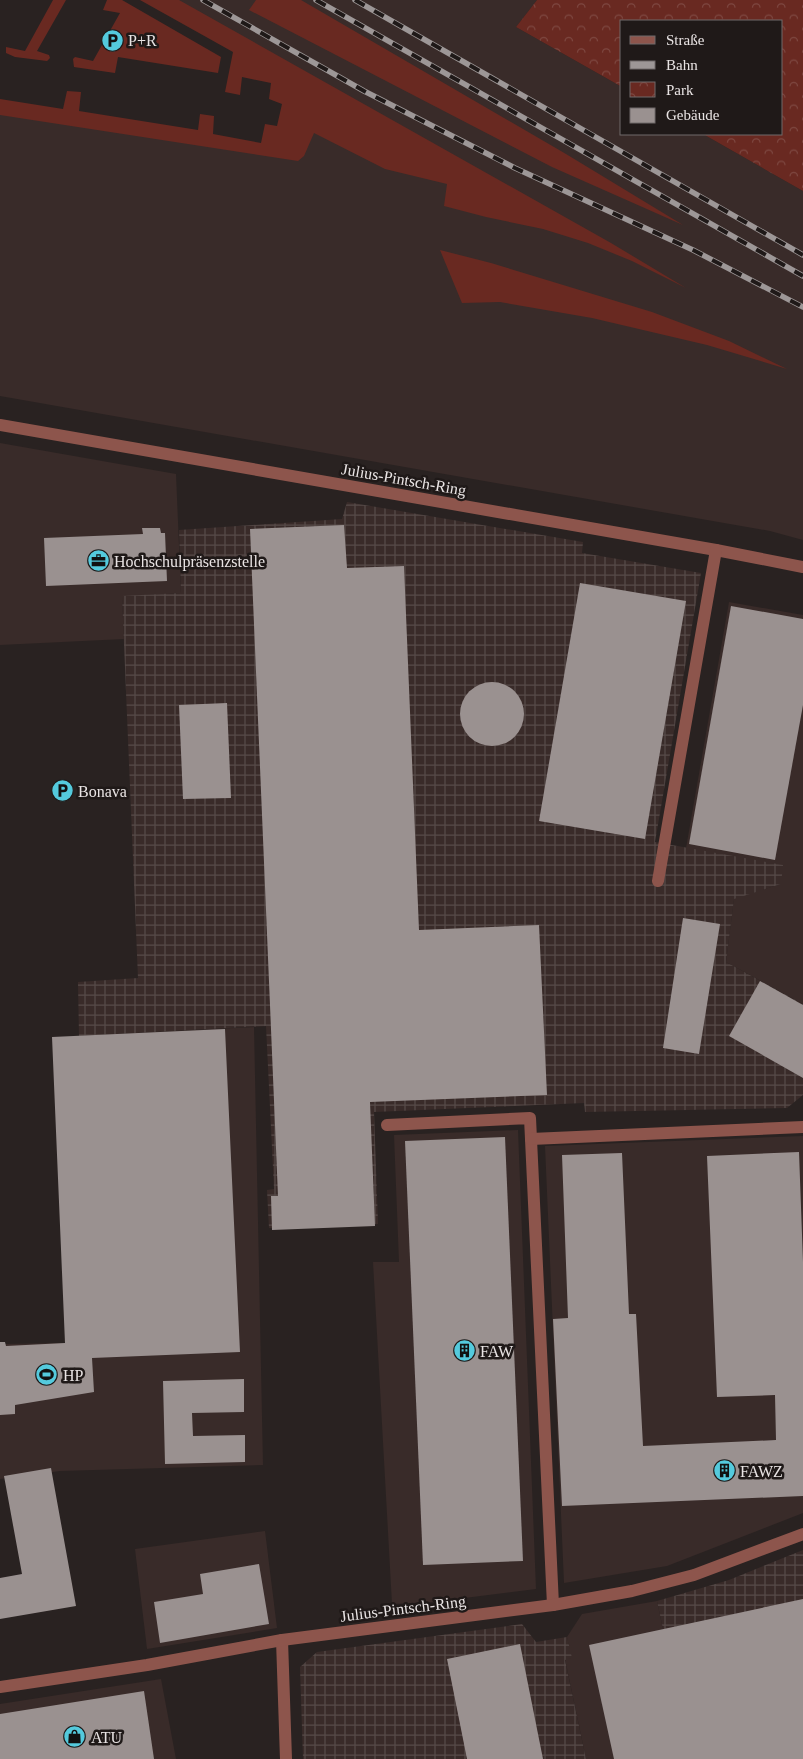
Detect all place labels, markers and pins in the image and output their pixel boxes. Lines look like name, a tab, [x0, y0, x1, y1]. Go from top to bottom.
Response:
parking icon: P+R	[100, 28, 124, 52]
place label: P+R	[128, 32, 157, 49]
office icon: Hochschulpräsenzstelle	[86, 549, 110, 573]
place label: Hochschulpräsenzstelle	[114, 553, 265, 571]
parking icon: Bonava	[50, 779, 74, 803]
place label: Bonava	[78, 783, 127, 800]
building icon: FAW	[452, 1339, 476, 1363]
place label: FAW	[480, 1343, 514, 1360]
sports icon: HP	[35, 1363, 59, 1387]
place label: HP	[63, 1367, 84, 1384]
building icon: FAWZ	[712, 1459, 736, 1483]
place label: FAWZ	[740, 1463, 783, 1480]
shop icon: ATU	[63, 1725, 87, 1749]
place label: ATU	[91, 1729, 123, 1746]

